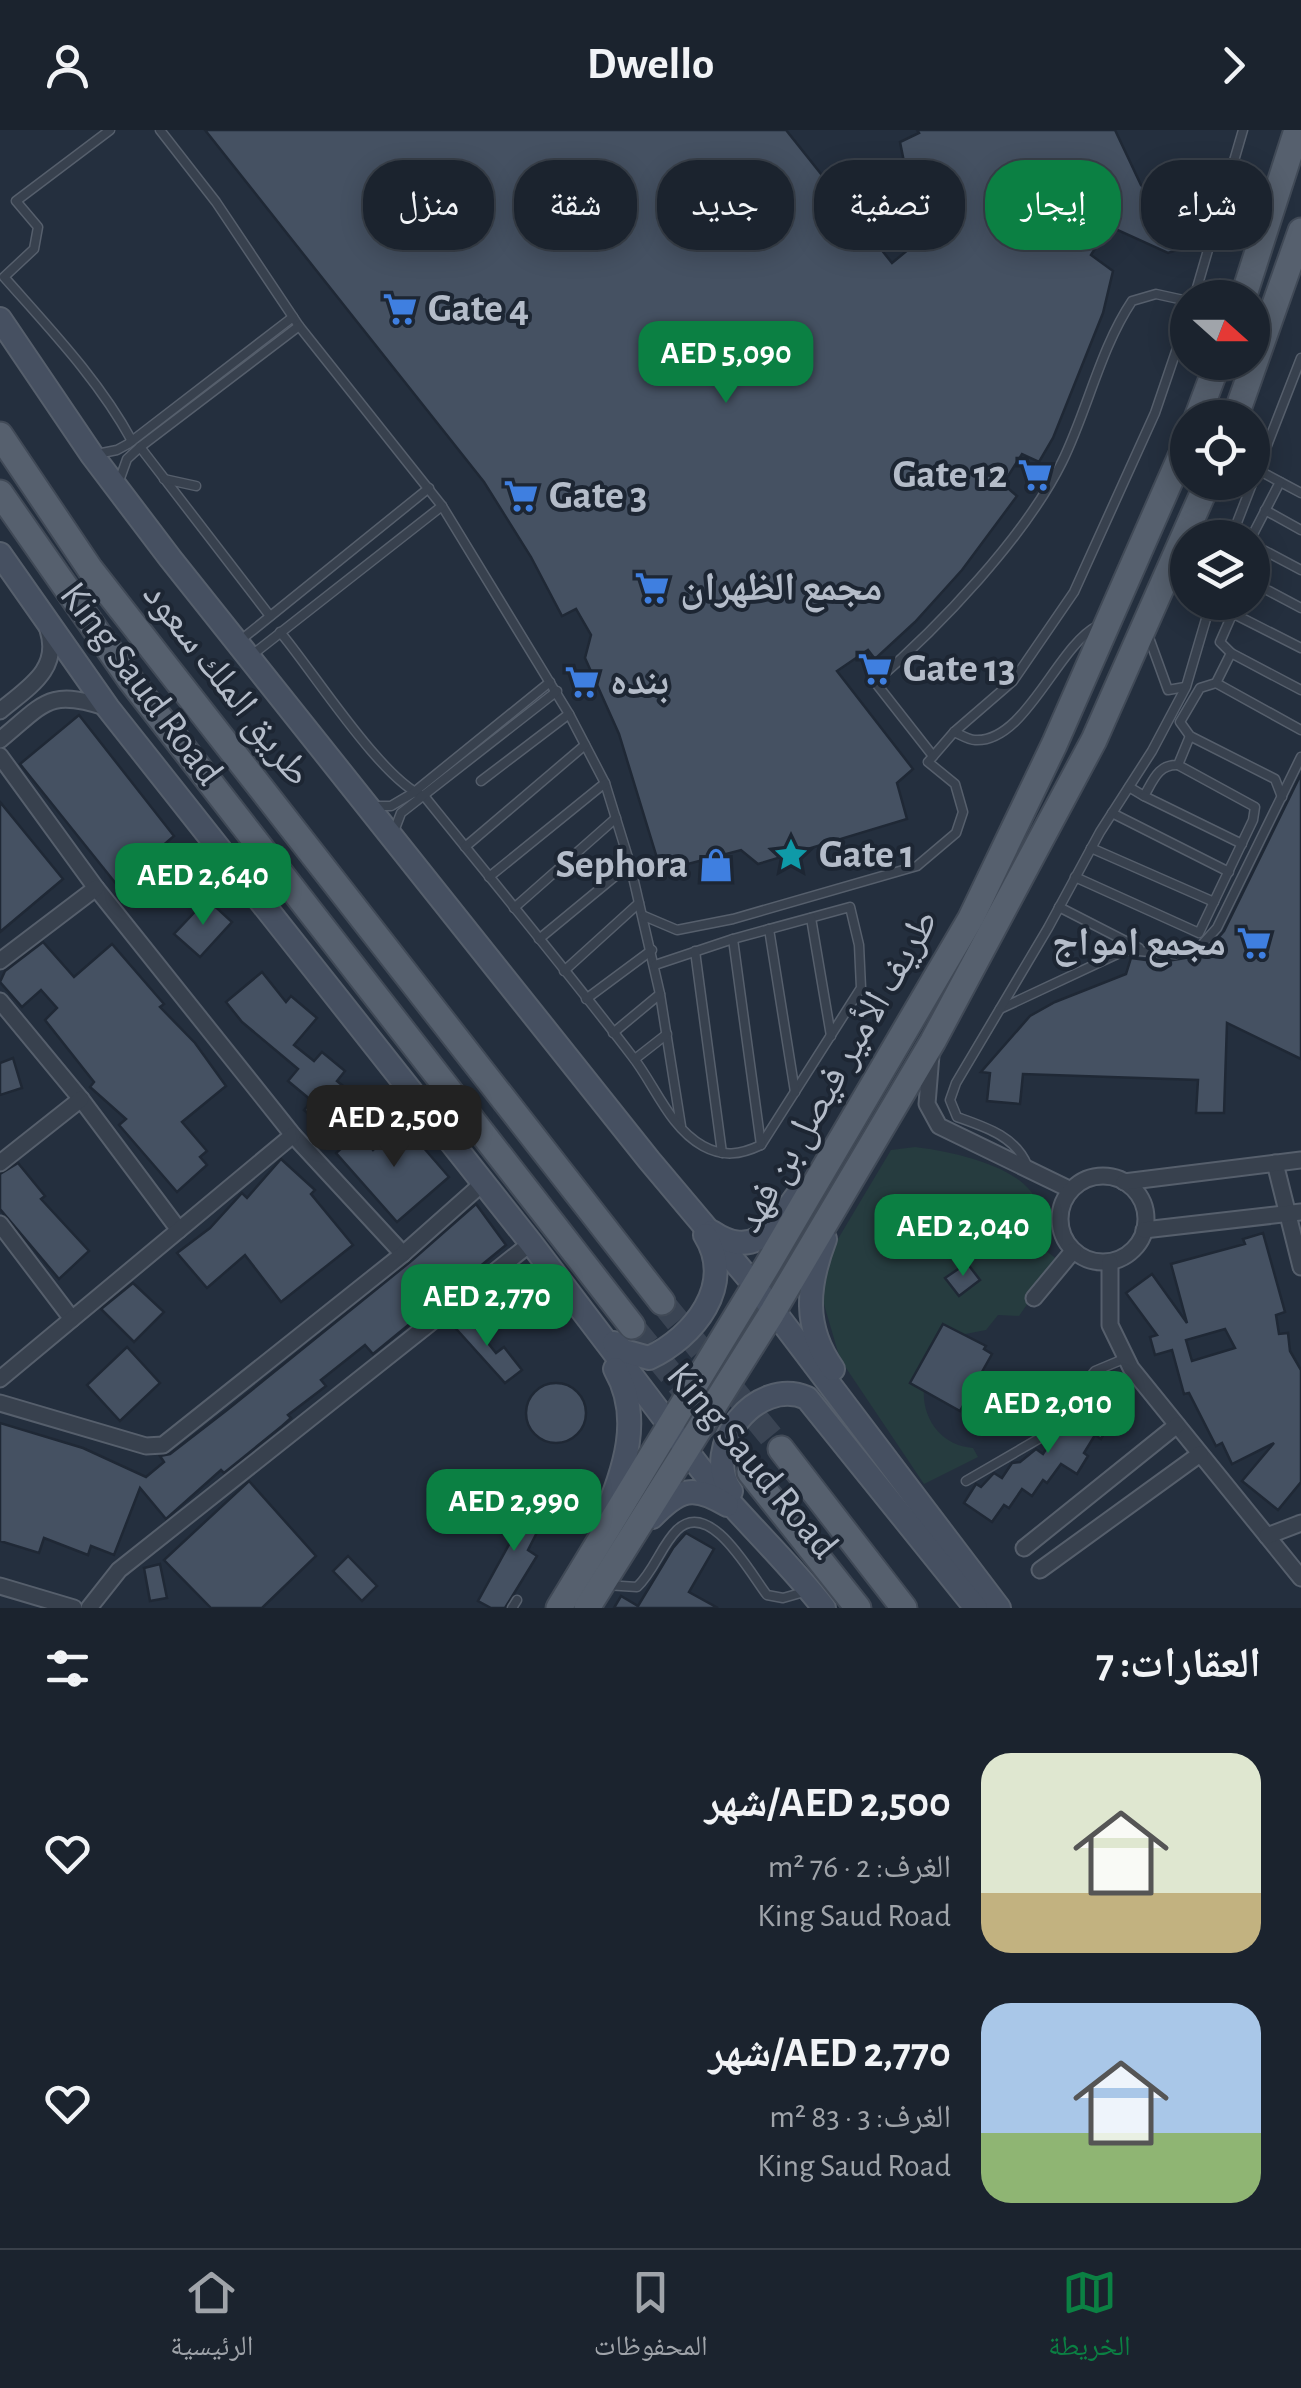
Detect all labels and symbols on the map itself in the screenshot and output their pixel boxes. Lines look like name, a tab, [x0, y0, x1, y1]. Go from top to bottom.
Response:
north arrow	[1170, 280, 1270, 380]
place label: Gate 4	[428, 289, 529, 329]
supermarket icon: Gate 4	[381, 290, 419, 328]
pin: AED 5,090	[612, 321, 840, 406]
place label: Gate 12	[893, 455, 1007, 495]
supermarket icon: Gate 12	[1016, 456, 1054, 494]
place label: Gate 3	[549, 476, 647, 516]
supermarket icon: Gate 3	[502, 477, 540, 515]
place label: مجمع الظهران	[680, 568, 882, 613]
supermarket icon: مجمع الظهران	[633, 569, 671, 607]
street label: طريق الملك سعود	[133, 574, 319, 796]
street label: King Saud Road	[52, 575, 230, 793]
place label: Gate 13	[903, 649, 1016, 689]
supermarket icon: Gate 13	[856, 650, 894, 688]
place label: بنده	[610, 662, 669, 704]
supermarket icon: بنده	[563, 663, 601, 701]
place label: Gate 1	[819, 835, 914, 875]
place icon: Gate 1	[772, 836, 810, 874]
pin: AED 2,640	[89, 843, 317, 928]
place label: Sephora	[556, 845, 688, 885]
shop icon: Sephora	[697, 846, 735, 884]
street label: طريف الأمير فيصل بن فهد	[728, 903, 948, 1241]
place label: مجمع امواج	[1052, 923, 1226, 968]
supermarket icon: مجمع امواج	[1235, 924, 1273, 962]
pin: AED 2,500	[280, 1085, 508, 1170]
pin: AED 2,040	[849, 1194, 1077, 1279]
pin: AED 2,770	[373, 1264, 601, 1349]
street label: King Saud Road	[659, 1355, 845, 1567]
pin: AED 2,010	[934, 1371, 1162, 1456]
pin: AED 2,990	[400, 1469, 628, 1554]

